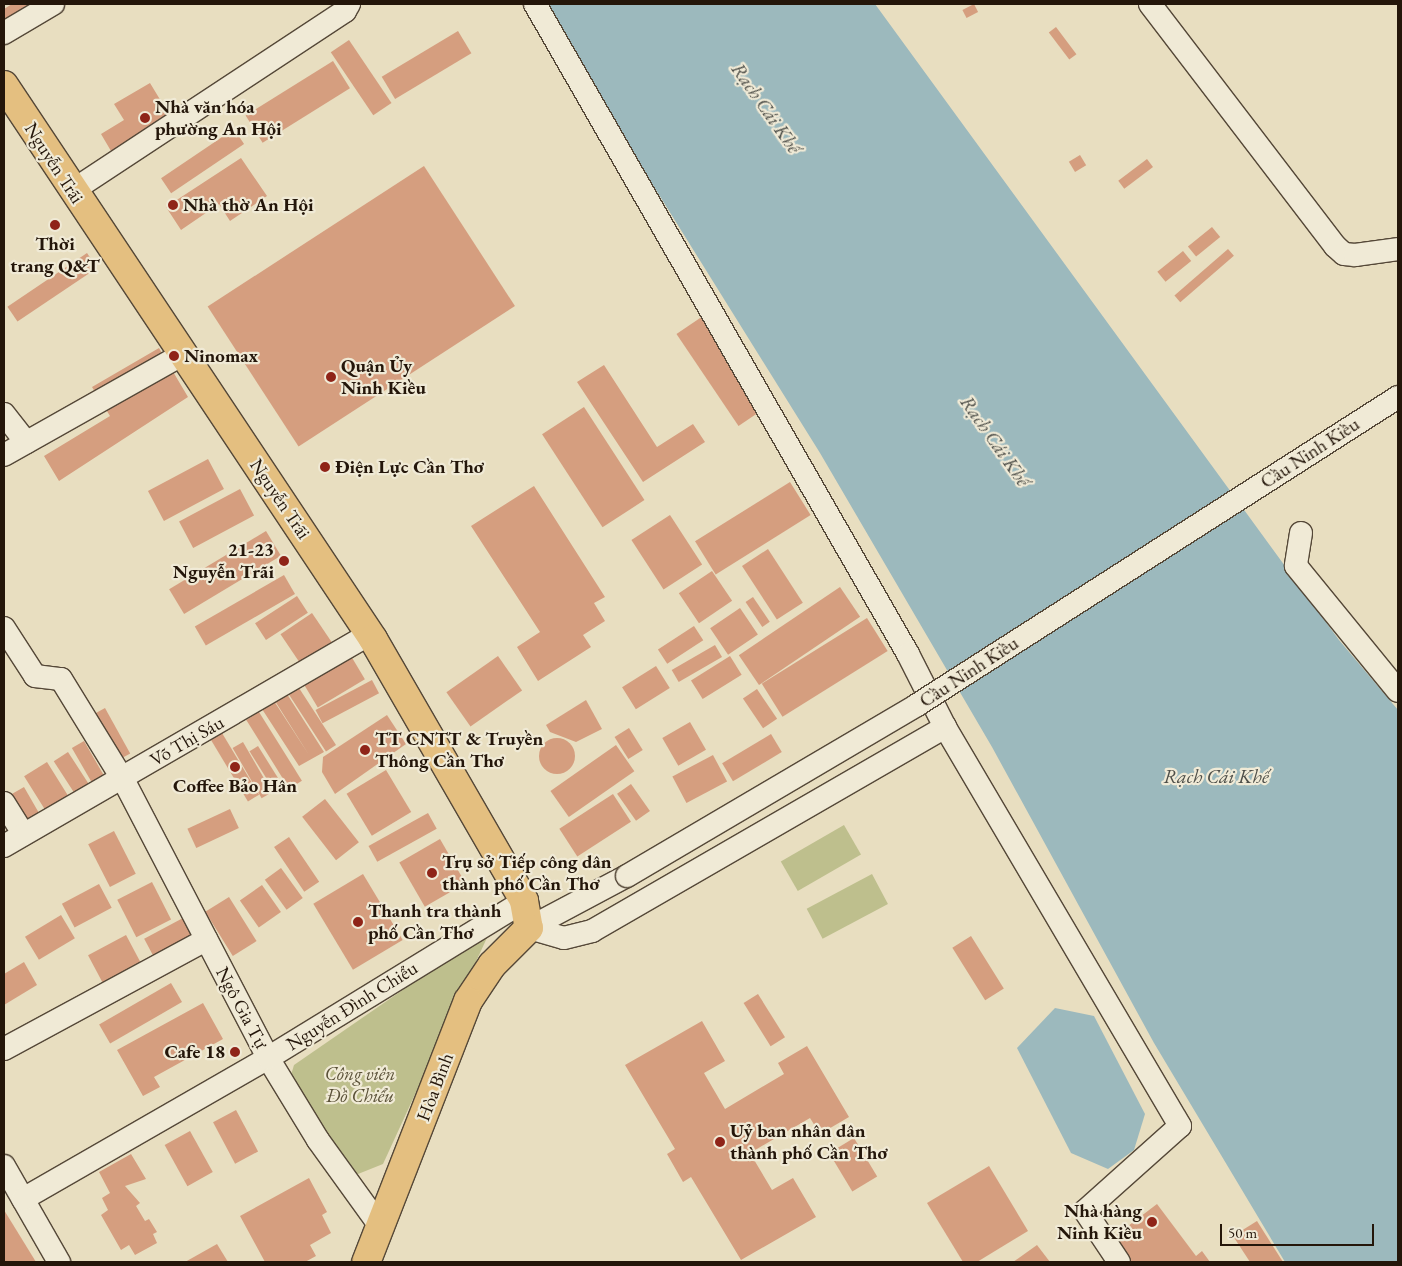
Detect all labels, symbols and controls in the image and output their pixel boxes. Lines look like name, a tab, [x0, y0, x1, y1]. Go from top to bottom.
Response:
water label: Rạch Cái Khế	[726, 58, 806, 158]
place label: Nhà văn hóa phường An Hội	[155, 96, 282, 140]
marker: Nhà văn hóa phường An Hội	[139, 112, 151, 124]
street label: Nguyễn Trãi	[19, 118, 89, 208]
place label: Nhà thờ An Hội	[183, 194, 314, 216]
marker: Nhà thờ An Hội	[167, 199, 179, 211]
marker: Thời trang Q&T	[49, 219, 61, 231]
place label: Thời trang Q&T	[10, 233, 100, 277]
place label: Ninomax	[184, 345, 258, 367]
marker: Ninomax	[168, 350, 180, 362]
place label: Quận Ủy Ninh Kiều	[341, 355, 426, 399]
marker: Quận Ủy Ninh Kiều	[325, 371, 337, 383]
water label: Rạch Cái Khế	[955, 391, 1035, 491]
street label: Cầu Ninh Kiều	[1256, 413, 1364, 493]
street label: Nguyễn Trãi	[245, 455, 315, 543]
place label: Điện Lực Cần Thơ	[335, 456, 484, 478]
marker: Điện Lực Cần Thơ	[319, 461, 331, 473]
place label: 21-23 Nguyễn Trãi	[173, 539, 274, 583]
marker: 21-23 Nguyễn Trãi	[278, 555, 290, 567]
street label: Cầu Ninh Kiều	[915, 632, 1023, 712]
street label: Võ Thị Sáu	[146, 711, 228, 771]
place label: TT CNTT & Truyền Thông Cần Thơ	[375, 728, 543, 772]
marker: TT CNTT & Truyền Thông Cần Thơ	[359, 744, 371, 756]
marker: Coffee Bảo Hân	[229, 761, 241, 773]
water label: Rạch Cái Khế	[1163, 764, 1269, 788]
place label: Coffee Bảo Hân	[173, 775, 297, 797]
place label: Trụ sở Tiếp công dân thành phố Cần Thơ	[442, 851, 612, 895]
marker: Trụ sở Tiếp công dân thành phố Cần Thơ	[426, 867, 438, 879]
place label: Thanh tra thành phố Cần Thơ	[368, 900, 501, 944]
marker: Thanh tra thành phố Cần Thơ	[352, 916, 364, 928]
street label: Nguyễn Đình Chiểu	[282, 956, 422, 1056]
street label: Ngô Gia Tự	[211, 963, 273, 1053]
place label: Cafe 18	[165, 1041, 225, 1063]
marker: Cafe 18	[229, 1046, 241, 1058]
street label: Hòa Bình	[412, 1050, 458, 1124]
park label: Công viên Đồ Chiểu	[325, 1063, 395, 1107]
place label: Uỷ ban nhân dân thành phố Cần Thơ	[730, 1120, 888, 1164]
marker: Uỷ ban nhân dân thành phố Cần Thơ	[714, 1136, 726, 1148]
place label: Nhà hàng Ninh Kiều	[1057, 1200, 1142, 1244]
scale bar	[1222, 1214, 1376, 1246]
marker: Nhà hàng Ninh Kiều	[1146, 1216, 1158, 1228]
text: 50 m	[1228, 1223, 1257, 1242]

